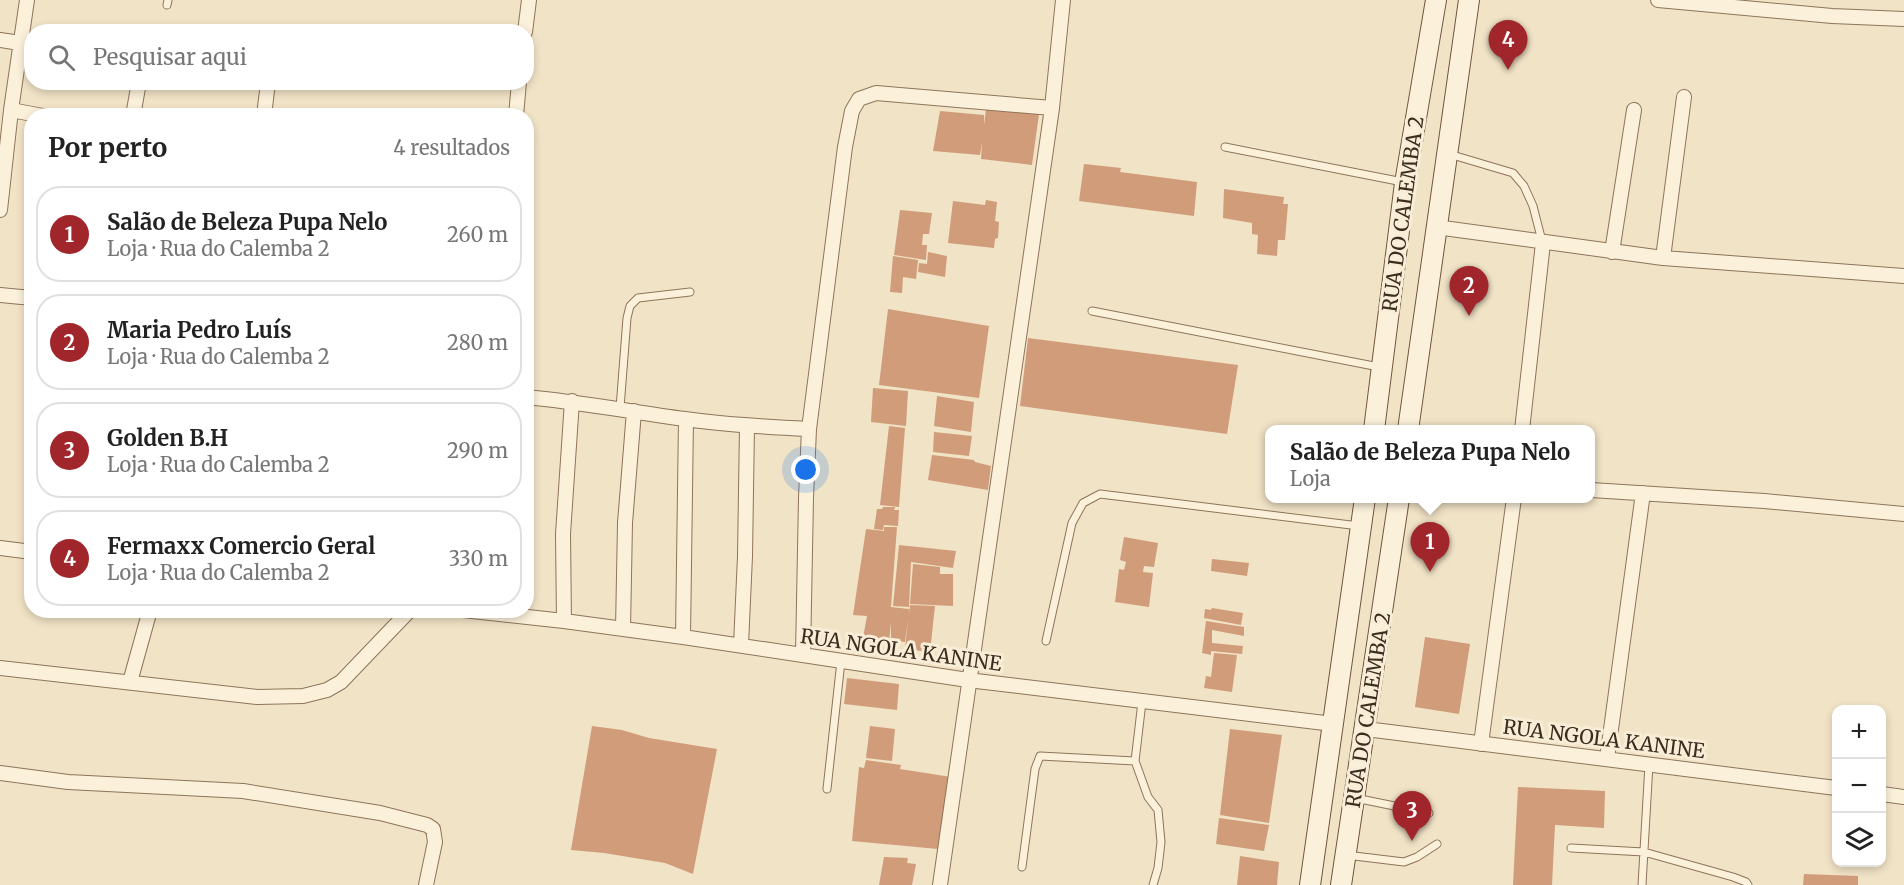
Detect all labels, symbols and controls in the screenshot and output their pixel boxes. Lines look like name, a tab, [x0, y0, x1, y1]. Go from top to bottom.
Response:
pin: 4	[1488, 20, 1528, 70]
search box	[24, 24, 534, 90]
icon: search	[45, 41, 78, 74]
text: Pesquisar aqui	[93, 43, 247, 71]
street label: RUA DO CALEMBA 2	[1376, 114, 1429, 313]
text: Por perto	[48, 131, 167, 164]
text: 4 resultados	[393, 135, 510, 160]
text: Salão de Beleza Pupa Nelo	[107, 208, 387, 236]
text: 1	[65, 222, 74, 247]
text: 260 m	[447, 222, 508, 247]
text: Loja · Rua do Calemba 2	[107, 236, 330, 261]
pin: 2	[1450, 266, 1488, 316]
text: Maria Pedro Luís	[107, 316, 292, 344]
text: 2	[64, 330, 75, 355]
text: 280 m	[447, 330, 508, 355]
text: Loja · Rua do Calemba 2	[107, 344, 330, 369]
text: Golden B.H	[107, 424, 228, 452]
popup	[1265, 425, 1595, 503]
text: 3	[64, 438, 75, 463]
text: 290 m	[447, 438, 508, 463]
text: Salão de Beleza Pupa Nelo	[1290, 438, 1570, 466]
text: Loja · Rua do Calemba 2	[107, 452, 330, 477]
your location	[791, 455, 820, 484]
text: Loja	[1290, 466, 1331, 491]
pin: 1	[1410, 522, 1450, 572]
text: Fermaxx Comercio Geral	[107, 532, 375, 560]
text: 4	[63, 546, 76, 571]
text: 330 m	[449, 546, 508, 571]
text: Loja · Rua do Calemba 2	[107, 560, 330, 585]
street label: RUA DO CALEMBA 2	[1340, 610, 1395, 809]
street label: RUA NGOLA KANINE	[799, 623, 1004, 676]
map controls	[1832, 705, 1886, 867]
button: +	[1832, 705, 1886, 759]
street label: RUA NGOLA KANINE	[1502, 714, 1707, 763]
button: −	[1832, 759, 1886, 813]
pin: 3	[1392, 792, 1432, 841]
button: layers	[1832, 813, 1886, 867]

